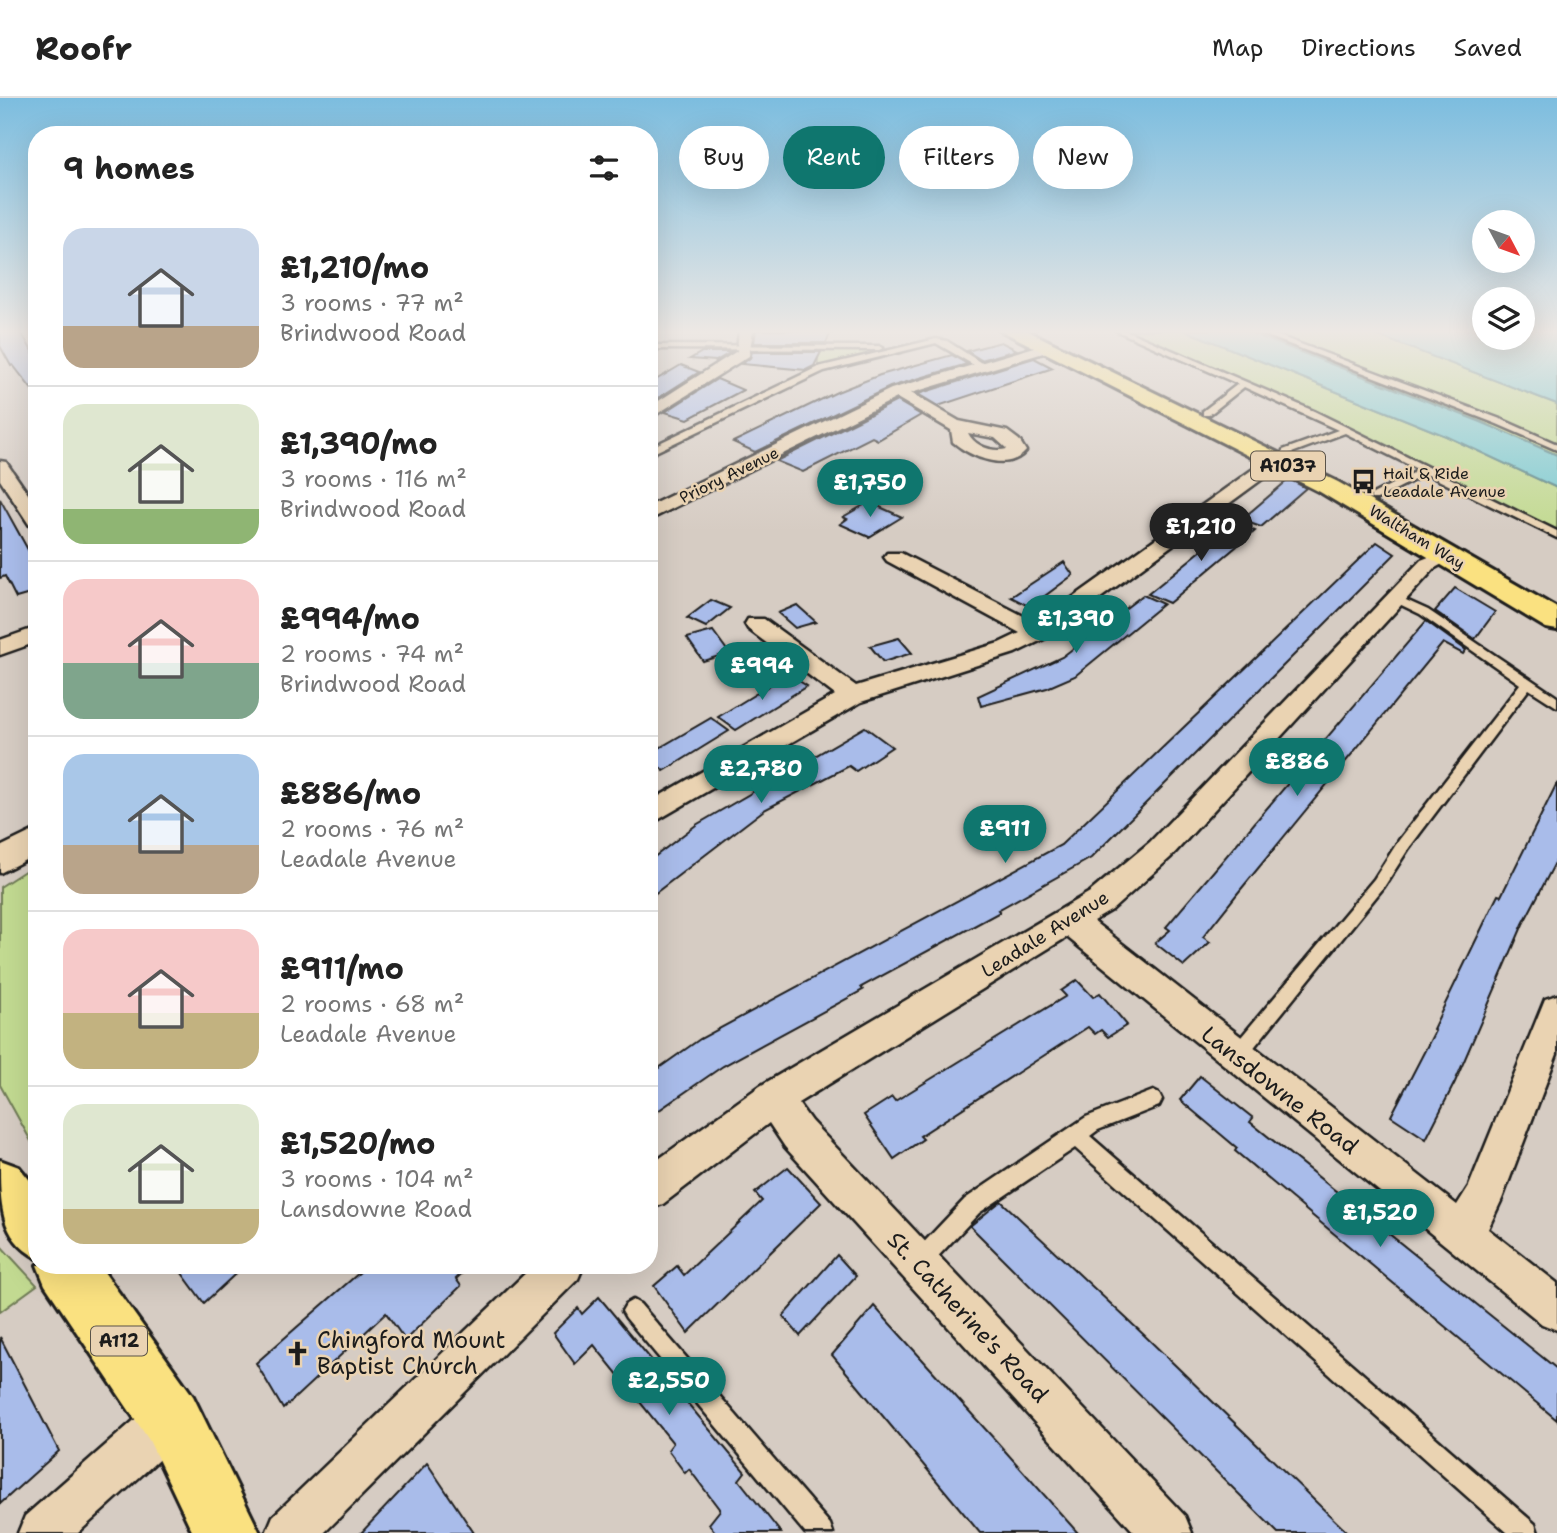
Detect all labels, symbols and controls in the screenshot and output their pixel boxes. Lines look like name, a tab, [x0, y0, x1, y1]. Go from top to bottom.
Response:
text: Roofr	[35, 26, 132, 71]
text: Map	[1212, 32, 1263, 64]
text: Directions	[1301, 32, 1416, 64]
text: Saved	[1454, 32, 1522, 64]
chip: Buy	[679, 126, 769, 189]
chip: Rent	[783, 126, 885, 189]
chip: Filters	[899, 126, 1019, 189]
chip: New	[1033, 126, 1133, 189]
text: 9 homes	[63, 148, 195, 189]
icon: filters	[585, 149, 623, 187]
north arrow	[1472, 210, 1535, 273]
map controls	[1472, 210, 1535, 350]
text: £1,210/mo	[280, 247, 429, 288]
icon: home	[119, 256, 203, 340]
button: layers	[1472, 287, 1535, 350]
text: 3 rooms · 77 m²	[280, 288, 464, 318]
text: Brindwood Road	[280, 318, 466, 348]
text: £1,390/mo	[280, 423, 438, 464]
icon: home	[119, 432, 203, 516]
street label: Priory Avenue	[676, 442, 782, 508]
road number: A1037	[1251, 452, 1325, 480]
pin: £1,750	[813, 460, 927, 519]
place label: Hail & Ride Leadale Avenue	[1383, 463, 1506, 502]
text: 3 rooms · 116 m²	[280, 464, 467, 494]
text: £1,750	[833, 467, 907, 497]
bus stop icon: Hail & Ride Leadale Avenue	[1349, 468, 1377, 496]
text: Brindwood Road	[280, 494, 466, 524]
street label: Waltham Way	[1365, 500, 1469, 574]
pin: £1,210	[1144, 504, 1258, 563]
text: £1,210	[1166, 511, 1236, 541]
pin: £1,390	[1019, 596, 1133, 655]
text: £994/mo	[280, 598, 420, 639]
text: £1,390	[1037, 603, 1115, 633]
icon: home	[119, 607, 203, 691]
text: 2 rooms · 74 m²	[280, 639, 464, 669]
pin: £994	[721, 642, 803, 702]
text: £994	[730, 650, 794, 680]
text: Brindwood Road	[280, 669, 466, 699]
pin: £886	[1256, 738, 1338, 798]
pin: £2,780	[704, 746, 818, 805]
text: £886	[1265, 746, 1329, 776]
text: £2,780	[719, 753, 803, 783]
text: £886/mo	[280, 773, 421, 814]
icon: home	[119, 782, 203, 866]
pin: £911	[964, 806, 1046, 865]
text: £911	[979, 813, 1031, 843]
text: 2 rooms · 76 m²	[280, 814, 464, 844]
text: Leadale Avenue	[280, 844, 457, 874]
street label: Leadale Avenue	[977, 885, 1113, 983]
text: £911/mo	[280, 948, 404, 989]
icon: home	[119, 957, 203, 1041]
text: 2 rooms · 68 m²	[280, 989, 464, 1019]
text: Leadale Avenue	[280, 1019, 457, 1049]
street label: Lansdowne Road	[1195, 1019, 1365, 1161]
text: £1,520/mo	[280, 1123, 436, 1164]
icon: home	[119, 1132, 203, 1216]
text: 3 rooms · 104 m²	[280, 1164, 473, 1194]
pin: £1,520	[1323, 1190, 1437, 1249]
text: Lansdowne Road	[280, 1194, 472, 1224]
text: £1,520	[1342, 1197, 1418, 1227]
street label: St. Catherine's Road	[881, 1225, 1055, 1409]
place label: Chingford Mount Baptist Church	[317, 1325, 505, 1381]
road number: A112	[91, 1326, 147, 1356]
church icon: Chingford Mount Baptist Church	[283, 1339, 311, 1367]
pin: £2,550	[612, 1358, 726, 1417]
text: £2,550	[628, 1365, 710, 1395]

